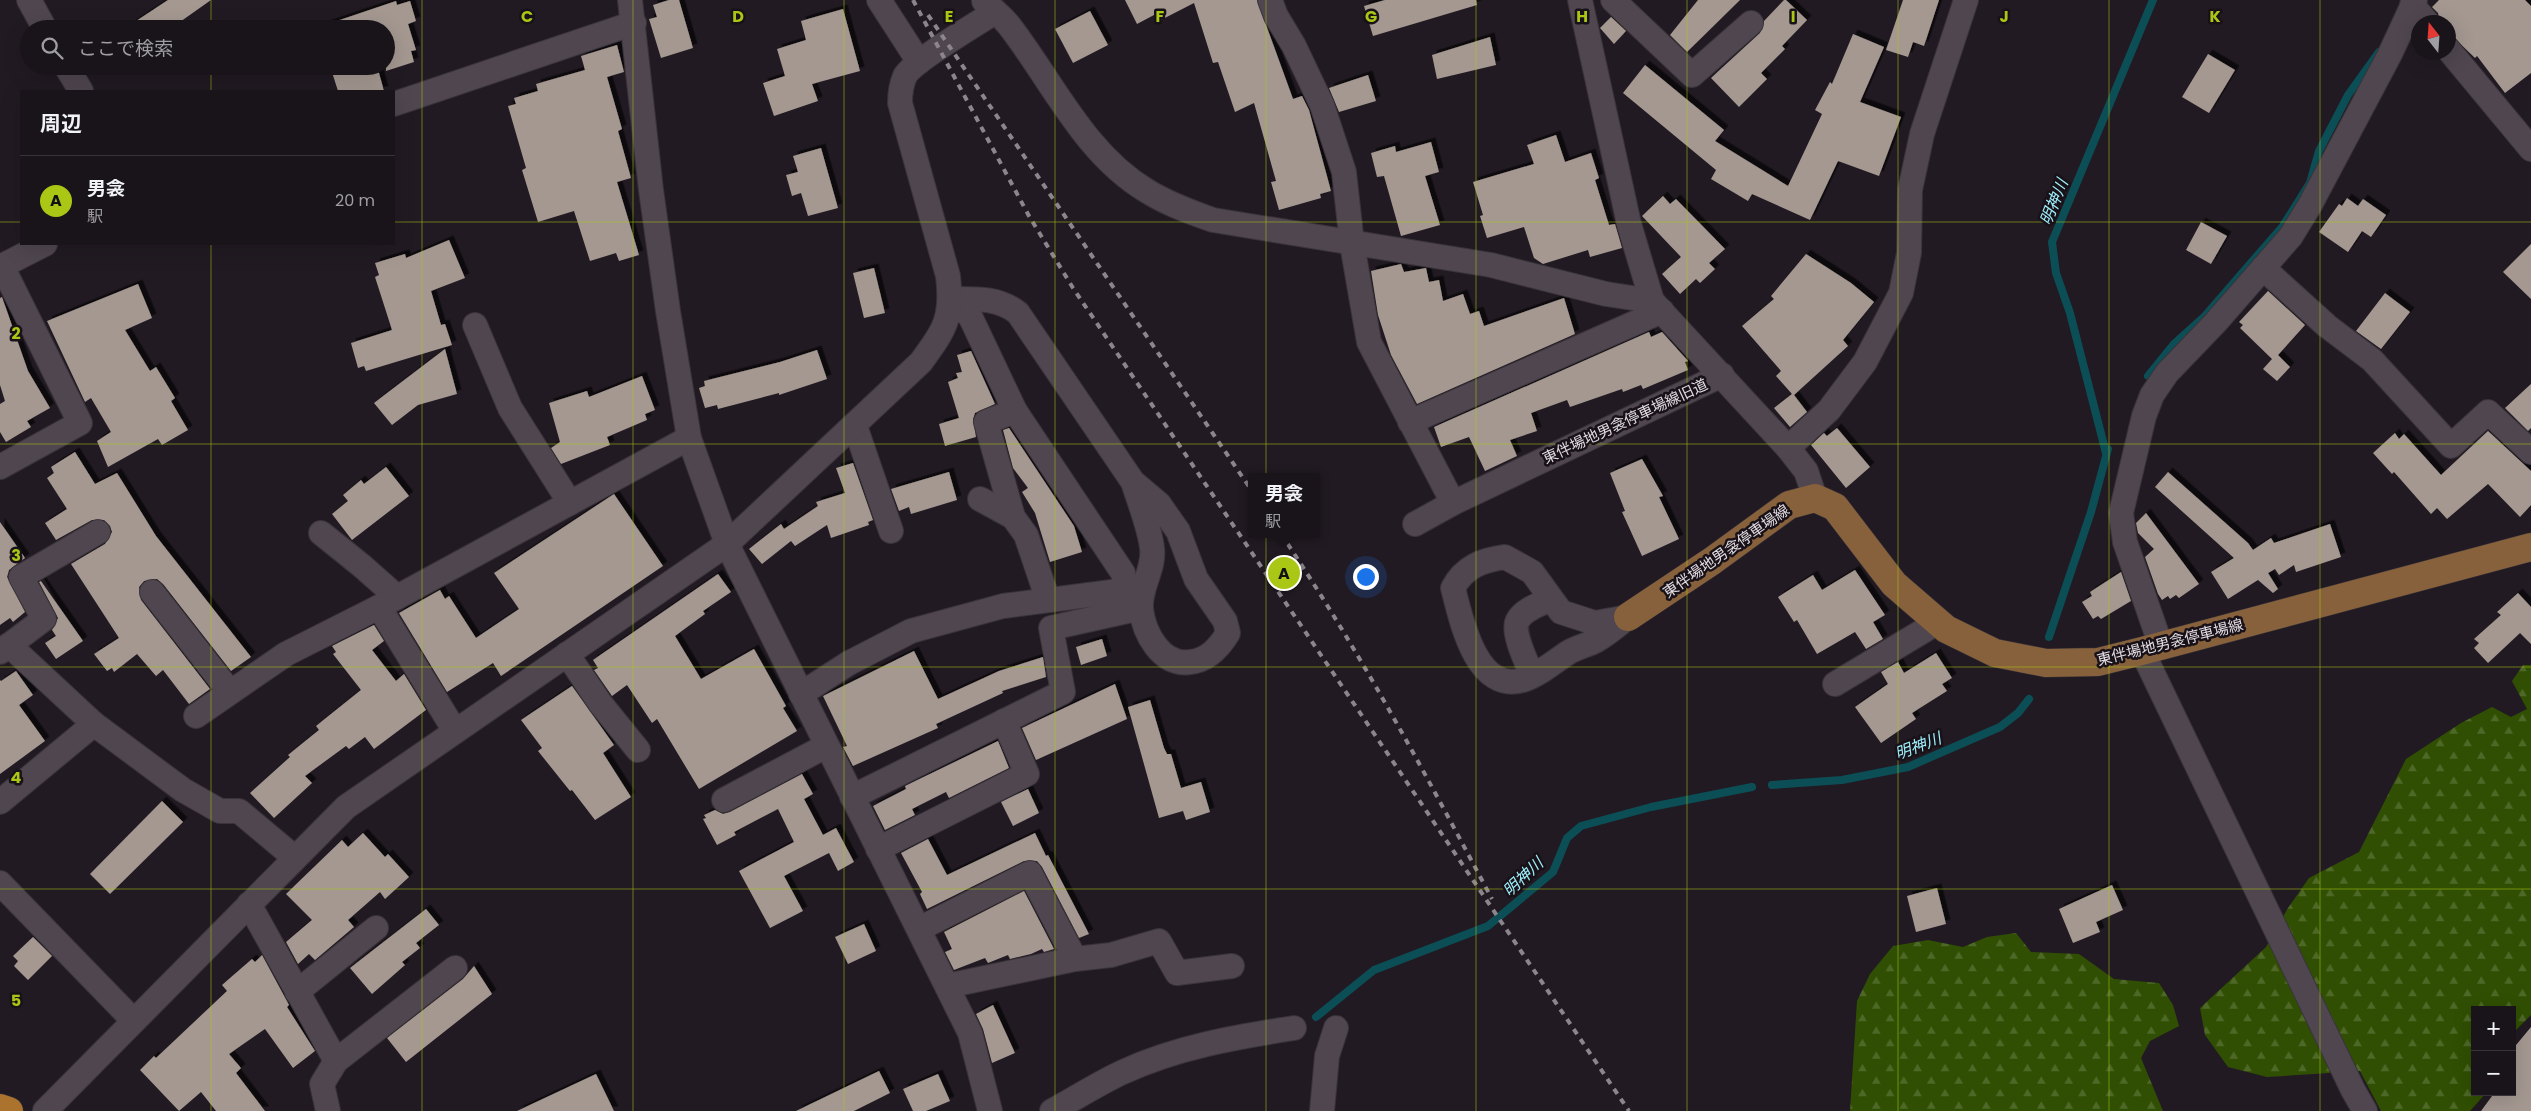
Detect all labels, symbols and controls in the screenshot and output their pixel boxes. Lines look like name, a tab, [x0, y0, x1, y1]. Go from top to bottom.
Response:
text: C	[521, 5, 533, 28]
text: D	[732, 5, 744, 28]
text: E	[945, 5, 953, 28]
text: F	[1156, 5, 1165, 28]
text: G	[1365, 5, 1377, 28]
text: H	[1576, 5, 1588, 28]
text: I	[1791, 5, 1795, 28]
text: J	[1999, 5, 2009, 28]
text: K	[2209, 5, 2221, 28]
north arrow	[2411, 15, 2456, 60]
search box	[20, 20, 395, 75]
icon: search	[38, 34, 66, 62]
text: ここで検索	[78, 35, 173, 62]
text: 周辺	[40, 109, 82, 138]
water label: 明神川	[2034, 174, 2074, 229]
text: 男衾	[87, 175, 125, 202]
text: A	[50, 189, 62, 212]
text: 20 m	[335, 189, 375, 212]
text: 駅	[87, 205, 103, 228]
text: 2	[11, 322, 21, 345]
street label: 東伴場地男衾停車場線旧道	[1539, 373, 1711, 469]
popup	[1248, 473, 1320, 538]
text: 男衾	[1265, 480, 1303, 507]
street label: 東伴場地男衾停車場線	[1659, 499, 1793, 603]
text: 駅	[1265, 510, 1281, 533]
text: 3	[11, 544, 21, 567]
pin: A	[1268, 554, 1300, 592]
your location	[1353, 564, 1379, 590]
street label: 東伴場地男衾停車場線	[2095, 614, 2245, 670]
water label: 明神川	[1891, 726, 1946, 765]
text: 4	[11, 766, 22, 789]
water label: 明神川	[1498, 851, 1550, 902]
text: 5	[11, 989, 21, 1012]
map controls	[2471, 1006, 2516, 1096]
button: +	[2471, 1006, 2516, 1051]
button: −	[2471, 1051, 2516, 1096]

